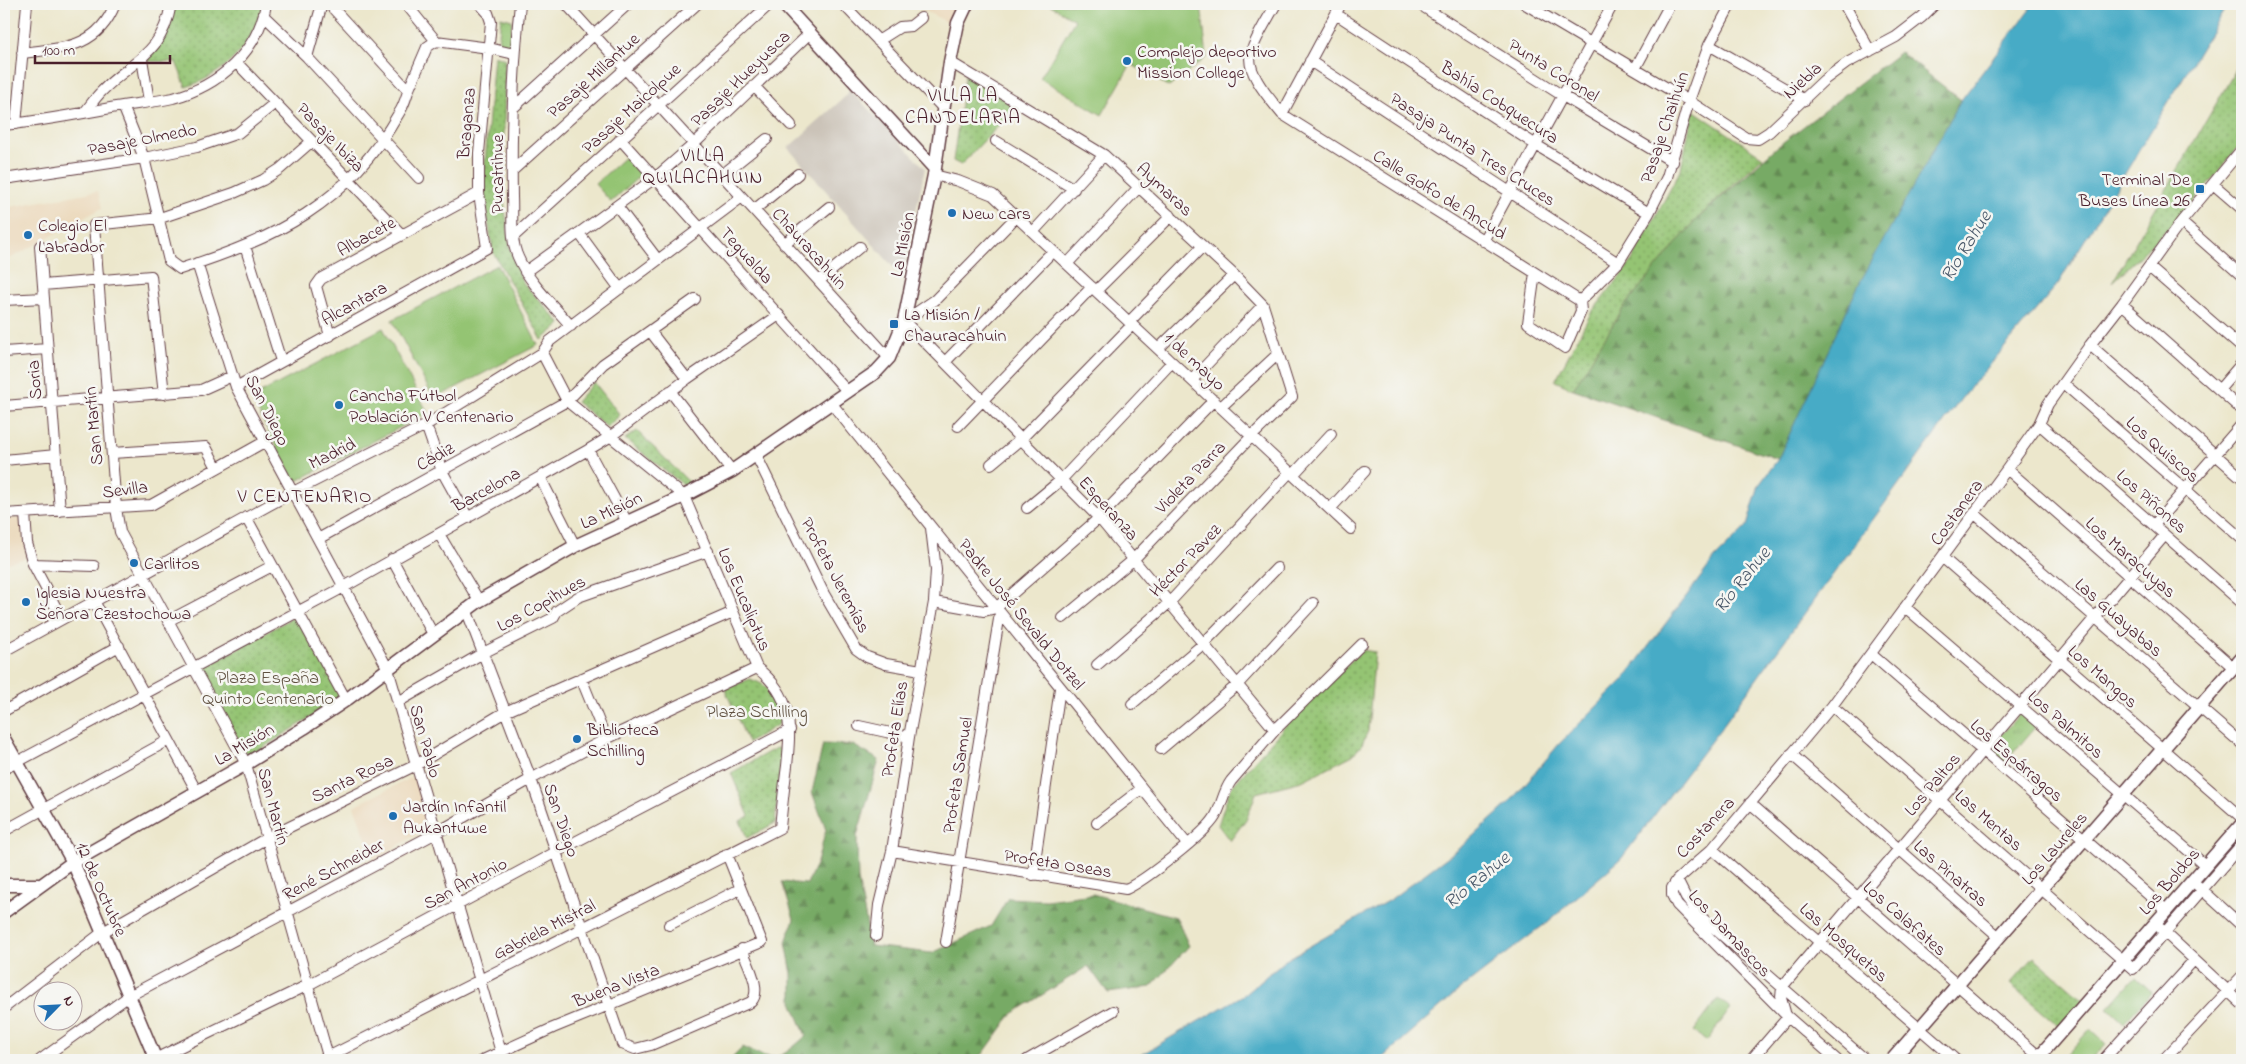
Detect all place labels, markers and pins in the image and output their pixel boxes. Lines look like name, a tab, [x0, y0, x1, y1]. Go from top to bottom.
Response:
place label: Complejo deportivo Mission College	[1137, 40, 1277, 88]
marker: Complejo deportivo Mission College	[1121, 55, 1133, 67]
place label: Terminal De Buses Línea 26	[2078, 168, 2191, 215]
marker: Terminal De Buses Línea 26	[2194, 183, 2206, 195]
place label: New cars	[962, 202, 1031, 228]
marker: New cars	[946, 207, 958, 219]
place label: Colegio El Labrador	[38, 214, 107, 261]
marker: Colegio El Labrador	[22, 229, 34, 241]
place label: La Misión / Chauracahuin	[904, 303, 1006, 350]
marker: La Misión / Chauracahuin	[888, 318, 900, 330]
place label: Cancha Fútbol Población V Centenario	[349, 384, 514, 431]
marker: Cancha Fútbol Población V Centenario	[333, 399, 345, 411]
place label: Carlitos	[144, 552, 200, 578]
marker: Carlitos	[128, 557, 140, 569]
place label: Iglesia Nuestra Señora Czestochowa	[36, 581, 191, 628]
marker: Iglesia Nuestra Señora Czestochowa	[20, 596, 32, 608]
place label: Biblioteca Schilling	[586, 718, 659, 766]
marker: Biblioteca Schilling	[571, 733, 583, 745]
place label: Jardín Infantil Aukantuwe	[403, 795, 506, 842]
marker: Jardín Infantil Aukantuwe	[387, 810, 399, 822]

